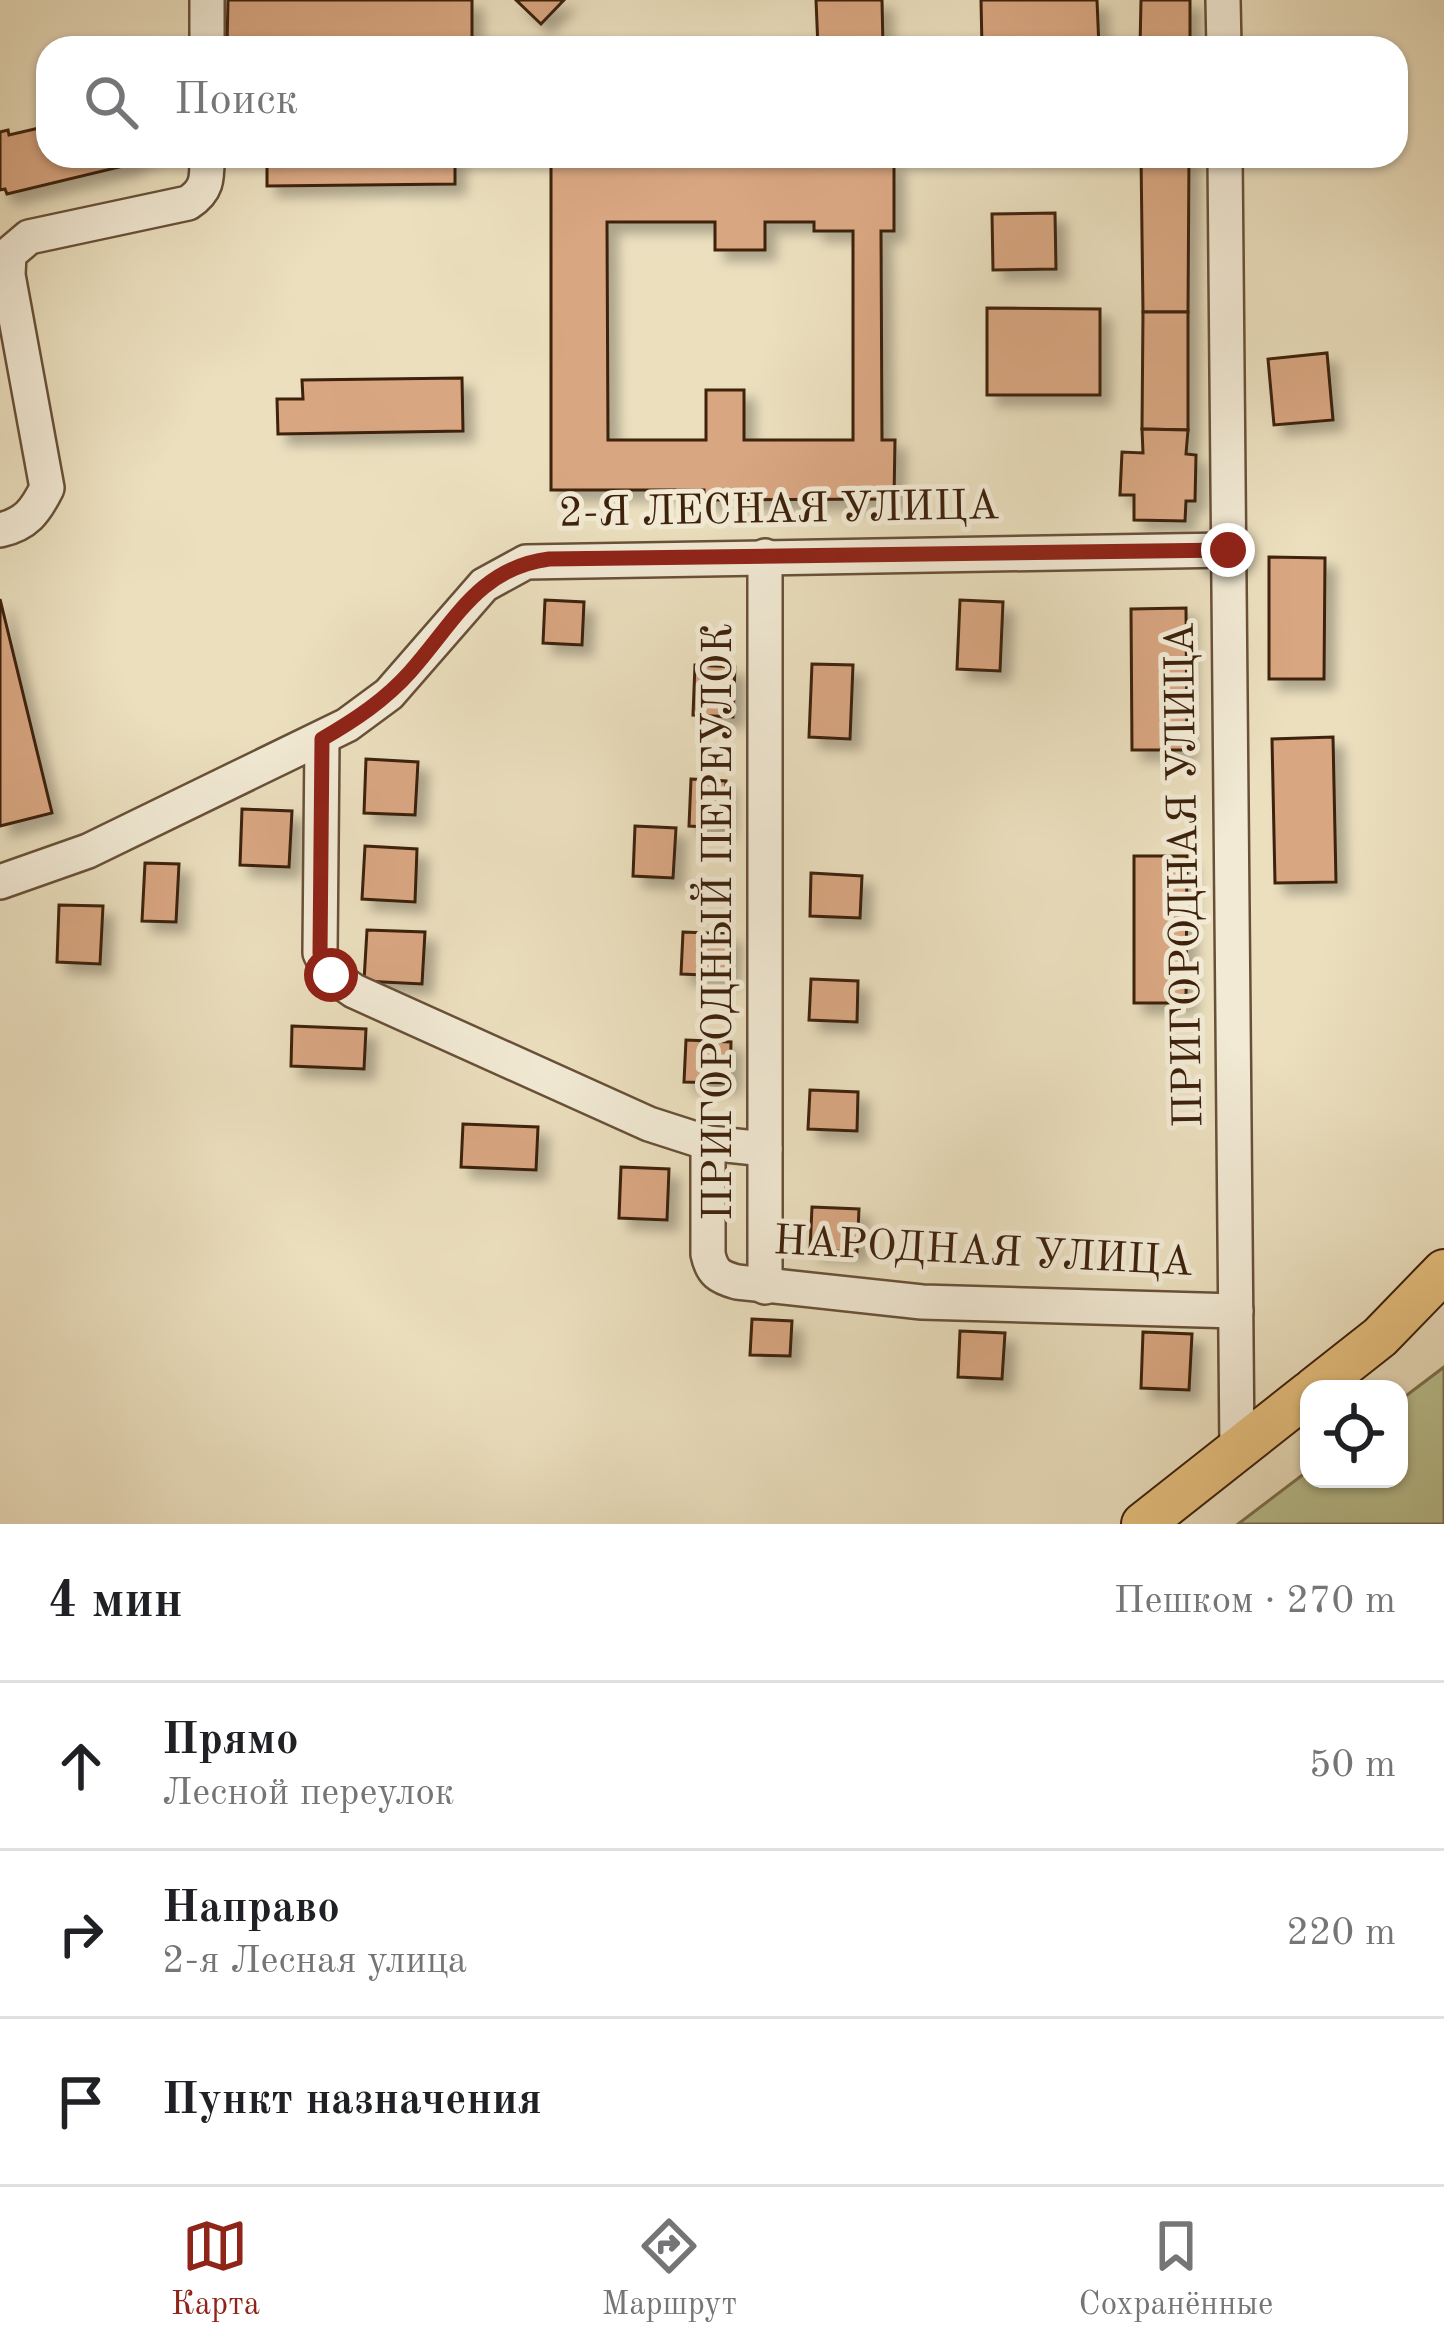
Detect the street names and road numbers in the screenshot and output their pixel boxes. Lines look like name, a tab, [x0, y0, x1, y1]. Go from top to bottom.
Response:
street label: 2-Я ЛЕСНАЯ УЛИЦА	[558, 486, 1000, 536]
street label: ПРИГОРОДНАЯ УЛИЦА	[1161, 622, 1211, 1128]
street label: ПРИГОРОДНЫЙ ПЕРЕУЛОК	[690, 623, 741, 1221]
street label: НАРОДНАЯ УЛИЦА	[772, 1221, 1194, 1285]

